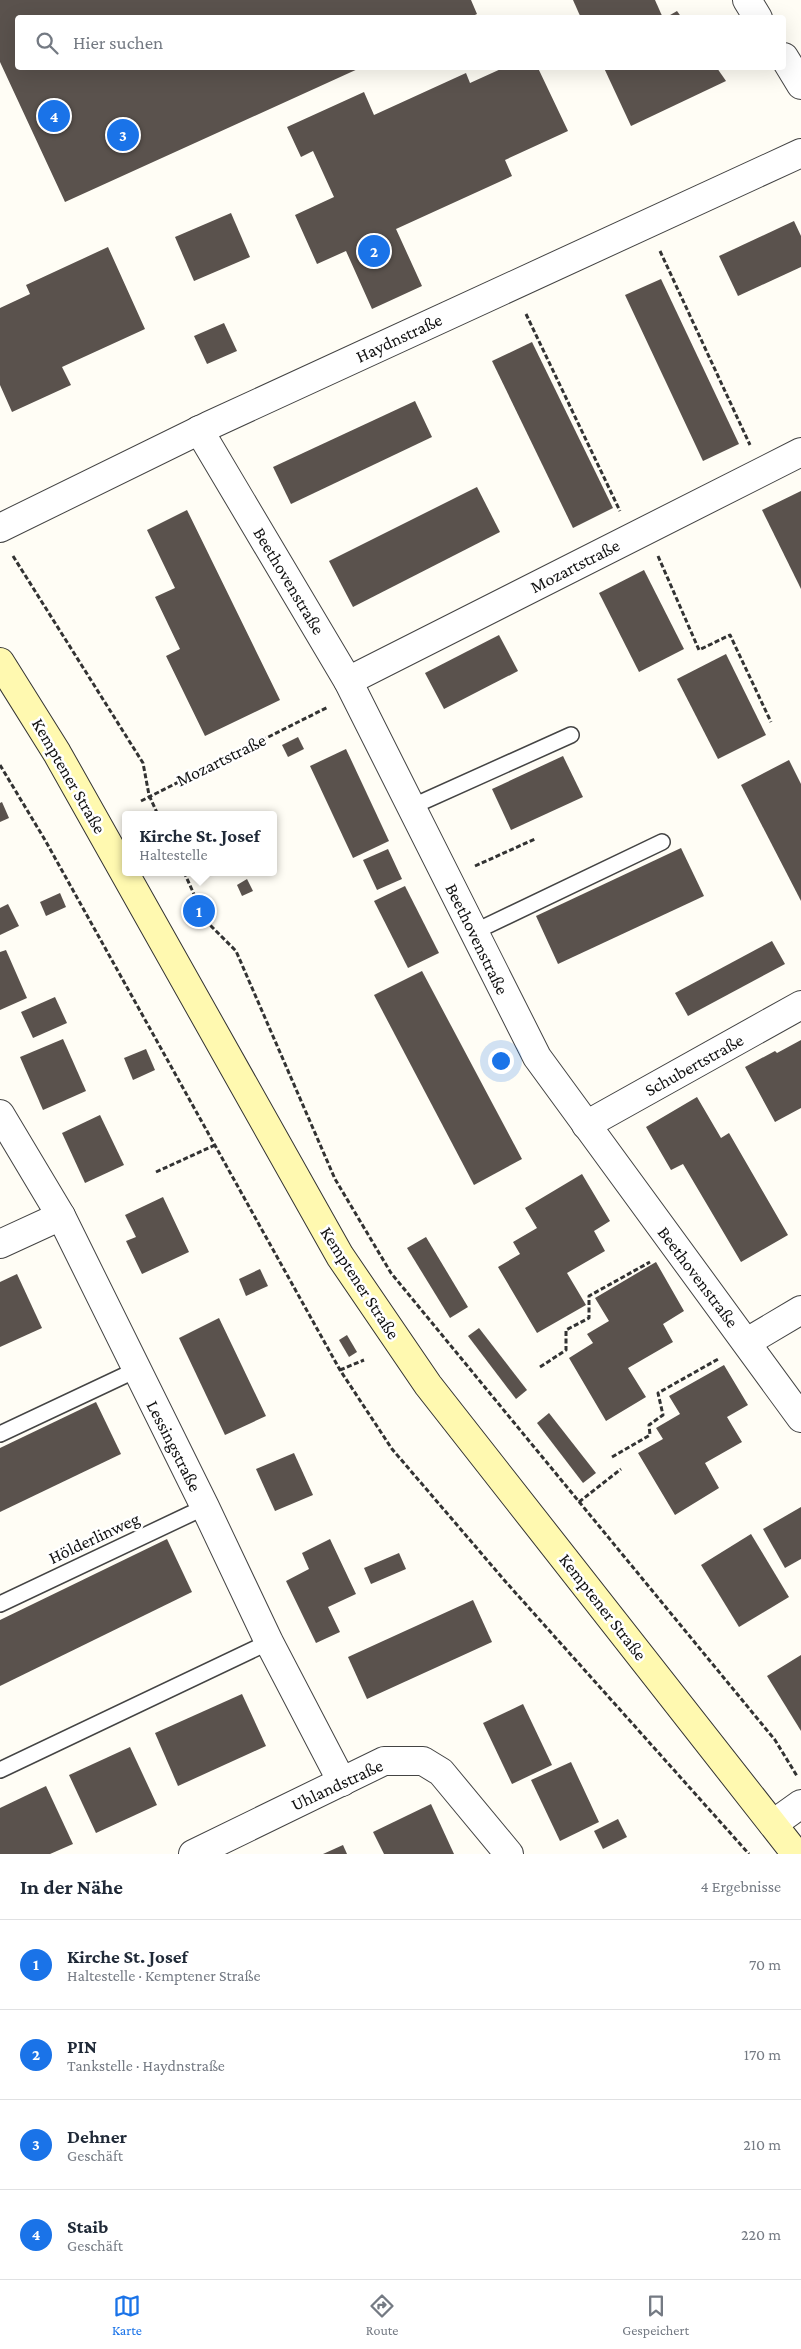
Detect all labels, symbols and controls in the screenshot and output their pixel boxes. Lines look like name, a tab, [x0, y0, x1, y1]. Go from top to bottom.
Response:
search box	[15, 15, 786, 70]
icon: search	[33, 29, 61, 57]
text: Hier suchen	[73, 32, 163, 53]
pin: 4	[38, 97, 70, 135]
pin: 3	[107, 116, 139, 154]
pin: 2	[358, 232, 390, 270]
street label: Haydnstraße	[353, 309, 445, 367]
street label: Beethovenstraße	[249, 524, 329, 638]
street label: Mozartstraße	[527, 535, 623, 597]
street label: Kemptener Straße	[28, 715, 110, 837]
street label: Mozartstraße	[173, 730, 269, 790]
popup	[122, 811, 277, 876]
text: Kirche St. Josef	[139, 825, 260, 846]
text: Haltestelle	[139, 846, 207, 863]
street label: Beethovenstraße	[441, 880, 513, 998]
pin: 1	[183, 892, 215, 930]
street label: Schubertstraße	[641, 1030, 747, 1100]
your location	[488, 1048, 514, 1074]
street label: Kemptener Straße	[316, 1223, 404, 1343]
street label: Beethovenstraße	[654, 1223, 743, 1331]
street label: Lessingstraße	[143, 1397, 206, 1495]
street label: Hölderlinweg	[45, 1508, 143, 1568]
street label: Kemptener Straße	[555, 1550, 651, 1664]
street label: Uhlandstraße	[288, 1755, 386, 1815]
text: In der Nähe	[20, 1875, 123, 1899]
text: 4 Ergebnisse	[701, 1878, 781, 1895]
text: Kirche St. Josef	[67, 1946, 188, 1967]
text: 1	[33, 1956, 39, 1973]
text: 70 m	[749, 1956, 781, 1973]
text: Haltestelle · Kemptener Straße	[67, 1967, 260, 1984]
text: PIN	[67, 2036, 97, 2057]
text: 2	[32, 2046, 40, 2063]
text: 170 m	[744, 2046, 781, 2063]
text: Tankstelle · Haydnstraße	[67, 2057, 225, 2074]
text: Dehner	[67, 2126, 127, 2147]
text: 3	[32, 2136, 40, 2153]
text: 210 m	[743, 2136, 781, 2153]
text: Geschäft	[67, 2147, 123, 2164]
text: Staib	[67, 2216, 108, 2237]
text: 4	[32, 2226, 40, 2243]
text: 220 m	[741, 2226, 781, 2243]
text: Geschäft	[67, 2237, 123, 2254]
tab: Karte	[112, 2292, 142, 2338]
tab: Route	[366, 2292, 399, 2338]
tab: Gespeichert	[622, 2292, 689, 2338]

